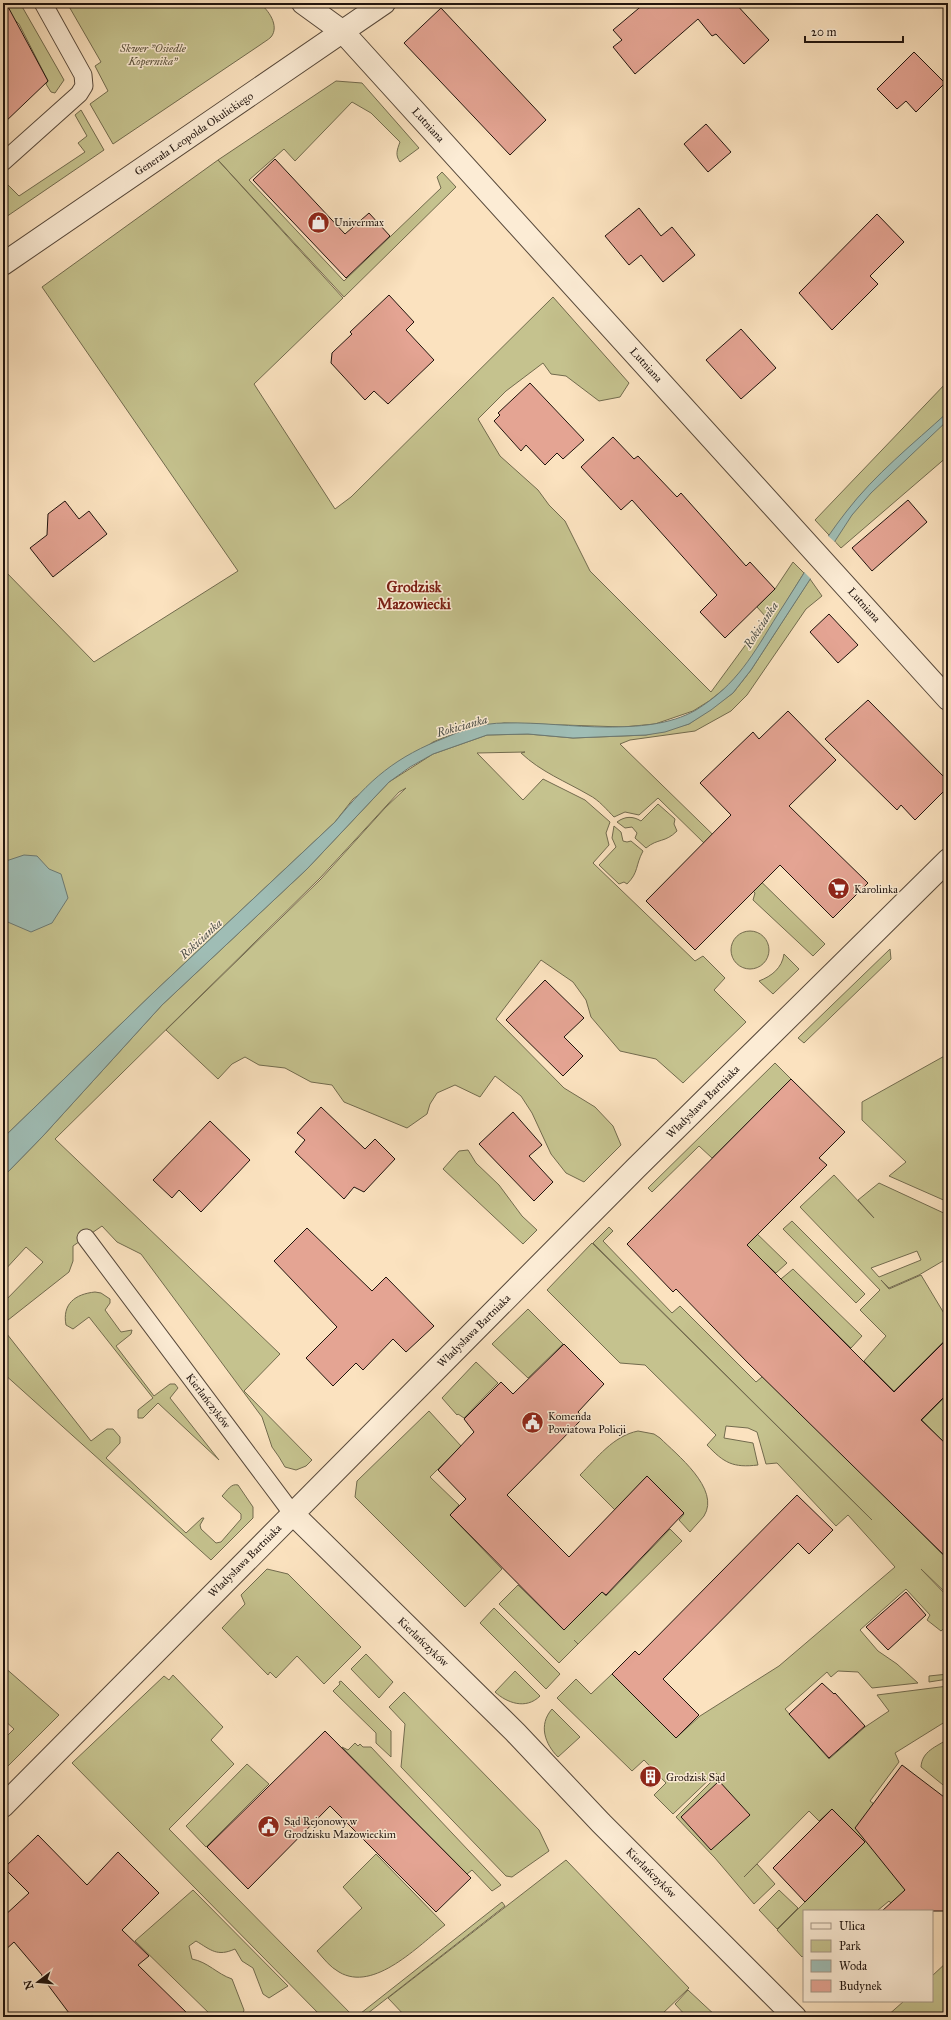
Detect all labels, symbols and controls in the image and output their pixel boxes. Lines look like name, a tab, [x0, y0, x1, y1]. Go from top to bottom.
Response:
scale bar	[805, 18, 903, 44]
text: 20 m	[811, 25, 837, 39]
park label: Skwer "Osiedle Kopernika"	[119, 42, 187, 69]
street label: Generała Leopolda Okulickiego	[132, 89, 256, 179]
street label: Lutniana	[409, 105, 447, 145]
shop icon: Univermax	[306, 209, 332, 235]
place label: Univermax	[334, 216, 384, 229]
street label: Lutniana	[627, 345, 665, 385]
district label: Grodzisk Mazowiecki	[377, 578, 452, 613]
street label: Lutniana	[845, 585, 883, 625]
water label: Rokicianka	[740, 599, 781, 652]
water label: Rokicianka	[434, 712, 489, 740]
supermarket icon: Karolinka	[825, 876, 851, 902]
place label: Karolinka	[854, 883, 898, 896]
water label: Rokicianka	[176, 916, 225, 963]
street label: Władysława Bartniaka	[664, 1063, 742, 1141]
street label: Władysława Bartniaka	[435, 1292, 513, 1370]
street label: Kierlańczyków	[183, 1371, 233, 1432]
public building icon: Komenda Powiatowa Policji	[519, 1409, 545, 1435]
place label: Komenda Powiatowa Policji	[548, 1410, 626, 1436]
street label: Władysława Bartniaka	[206, 1522, 284, 1600]
street label: Kierlańczyków	[395, 1615, 452, 1670]
building icon: Grodzisk Sąd	[637, 1764, 663, 1790]
place label: Grodzisk Sąd	[666, 1771, 726, 1784]
public building icon: Sąd Rejonowy w Grodzisku Mazowieckim	[256, 1814, 282, 1840]
place label: Sąd Rejonowy w Grodzisku Mazowieckim	[284, 1815, 397, 1841]
street label: Kierlańczyków	[623, 1845, 679, 1901]
legend	[803, 1910, 933, 2002]
text: Ulica	[839, 1919, 866, 1933]
text: Park	[839, 1939, 861, 1953]
text: Woda	[839, 1959, 868, 1973]
north arrow	[18, 1962, 58, 2002]
text: N	[21, 1978, 36, 1991]
text: Budynek	[839, 1979, 882, 1993]

